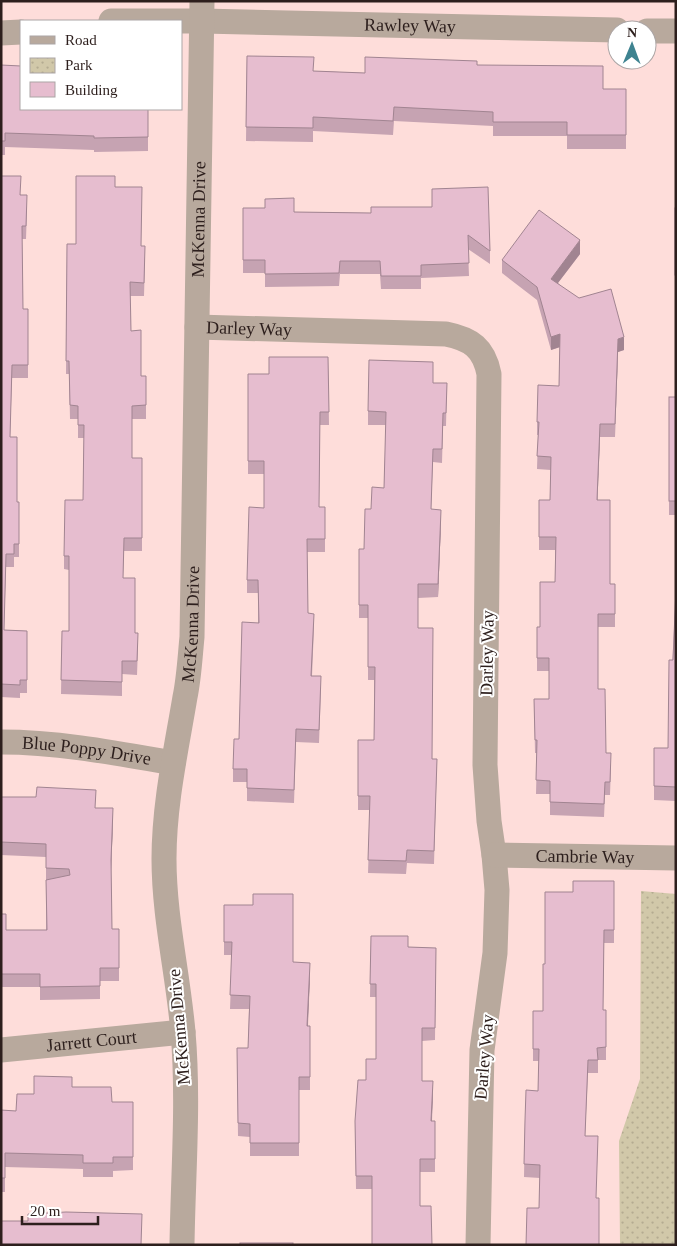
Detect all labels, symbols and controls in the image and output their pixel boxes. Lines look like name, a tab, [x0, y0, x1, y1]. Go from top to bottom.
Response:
street label: Rawley Way	[364, 15, 456, 37]
legend	[20, 20, 182, 110]
north arrow	[607, 20, 657, 70]
text: N	[627, 25, 637, 40]
text: Road	[65, 32, 97, 48]
text: Park	[65, 57, 93, 73]
text: Building	[65, 82, 118, 98]
street label: McKenna Drive	[188, 161, 209, 278]
street label: Darley Way	[206, 317, 292, 340]
street label: McKenna Drive	[178, 566, 203, 683]
street label: Darley Way	[476, 610, 498, 696]
street label: Blue Poppy Drive	[21, 732, 153, 769]
street label: Cambrie Way	[535, 846, 635, 867]
street label: McKenna Drive	[164, 968, 194, 1086]
street label: Darley Way	[470, 1013, 498, 1101]
street label: Jarrett Court	[46, 1027, 138, 1055]
scale bar	[22, 1194, 99, 1226]
text: 20 m	[30, 1203, 61, 1219]

